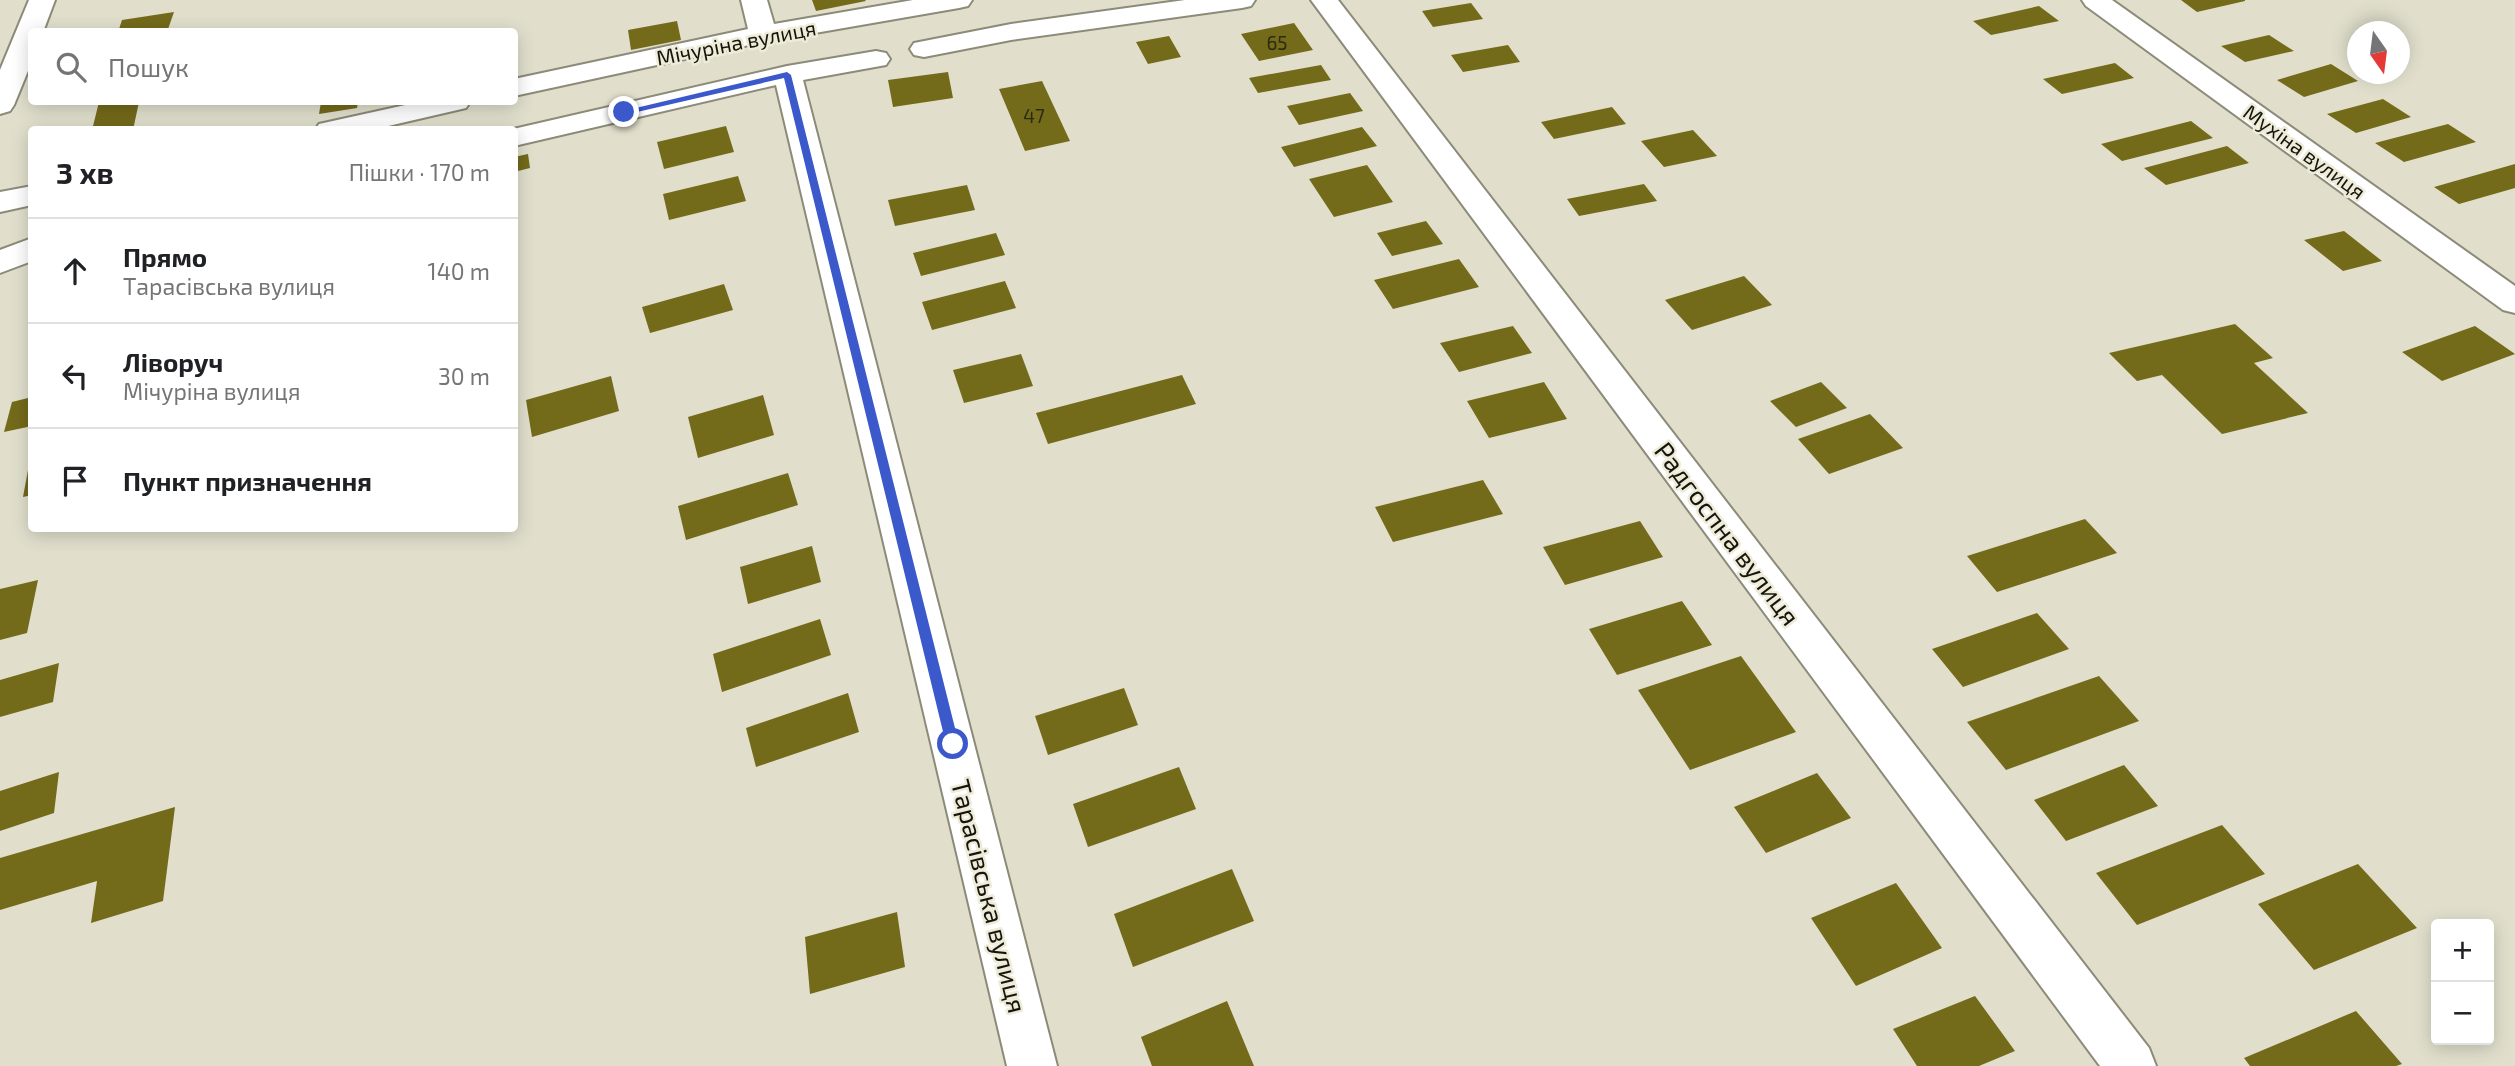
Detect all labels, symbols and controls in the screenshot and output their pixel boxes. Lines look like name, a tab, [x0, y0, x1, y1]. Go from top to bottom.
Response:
street label: Мічуріна вулиця	[654, 14, 818, 71]
north arrow	[2347, 21, 2410, 84]
search box	[28, 28, 518, 105]
house number: 65	[1266, 31, 1288, 54]
icon: search	[52, 48, 90, 86]
text: Пошук	[108, 51, 189, 82]
route end	[608, 96, 639, 127]
street label: Мухіна вулиця	[2239, 98, 2371, 204]
house number: 47	[1023, 104, 1045, 127]
text: 3 хв	[56, 154, 114, 190]
text: Пішки · 170 m	[349, 158, 490, 186]
text: Прямо	[123, 241, 207, 272]
icon: ahead	[56, 252, 94, 290]
text: 140 m	[428, 257, 490, 285]
text: Тарасівська вулиця	[123, 272, 335, 300]
text: Ліворуч	[123, 346, 223, 377]
icon: left	[56, 357, 94, 395]
text: 30 m	[438, 362, 490, 390]
text: Мічуріна вулиця	[123, 377, 300, 405]
street label: Радгоспна вулиця	[1648, 435, 1807, 631]
icon: arrive	[56, 462, 94, 500]
text: Пункт призначення	[123, 465, 372, 496]
route start	[937, 728, 968, 759]
street label: Тарасівська вулиця	[945, 776, 1034, 1016]
map controls	[2431, 919, 2494, 1045]
button: +	[2431, 919, 2494, 982]
button: −	[2431, 982, 2494, 1045]

